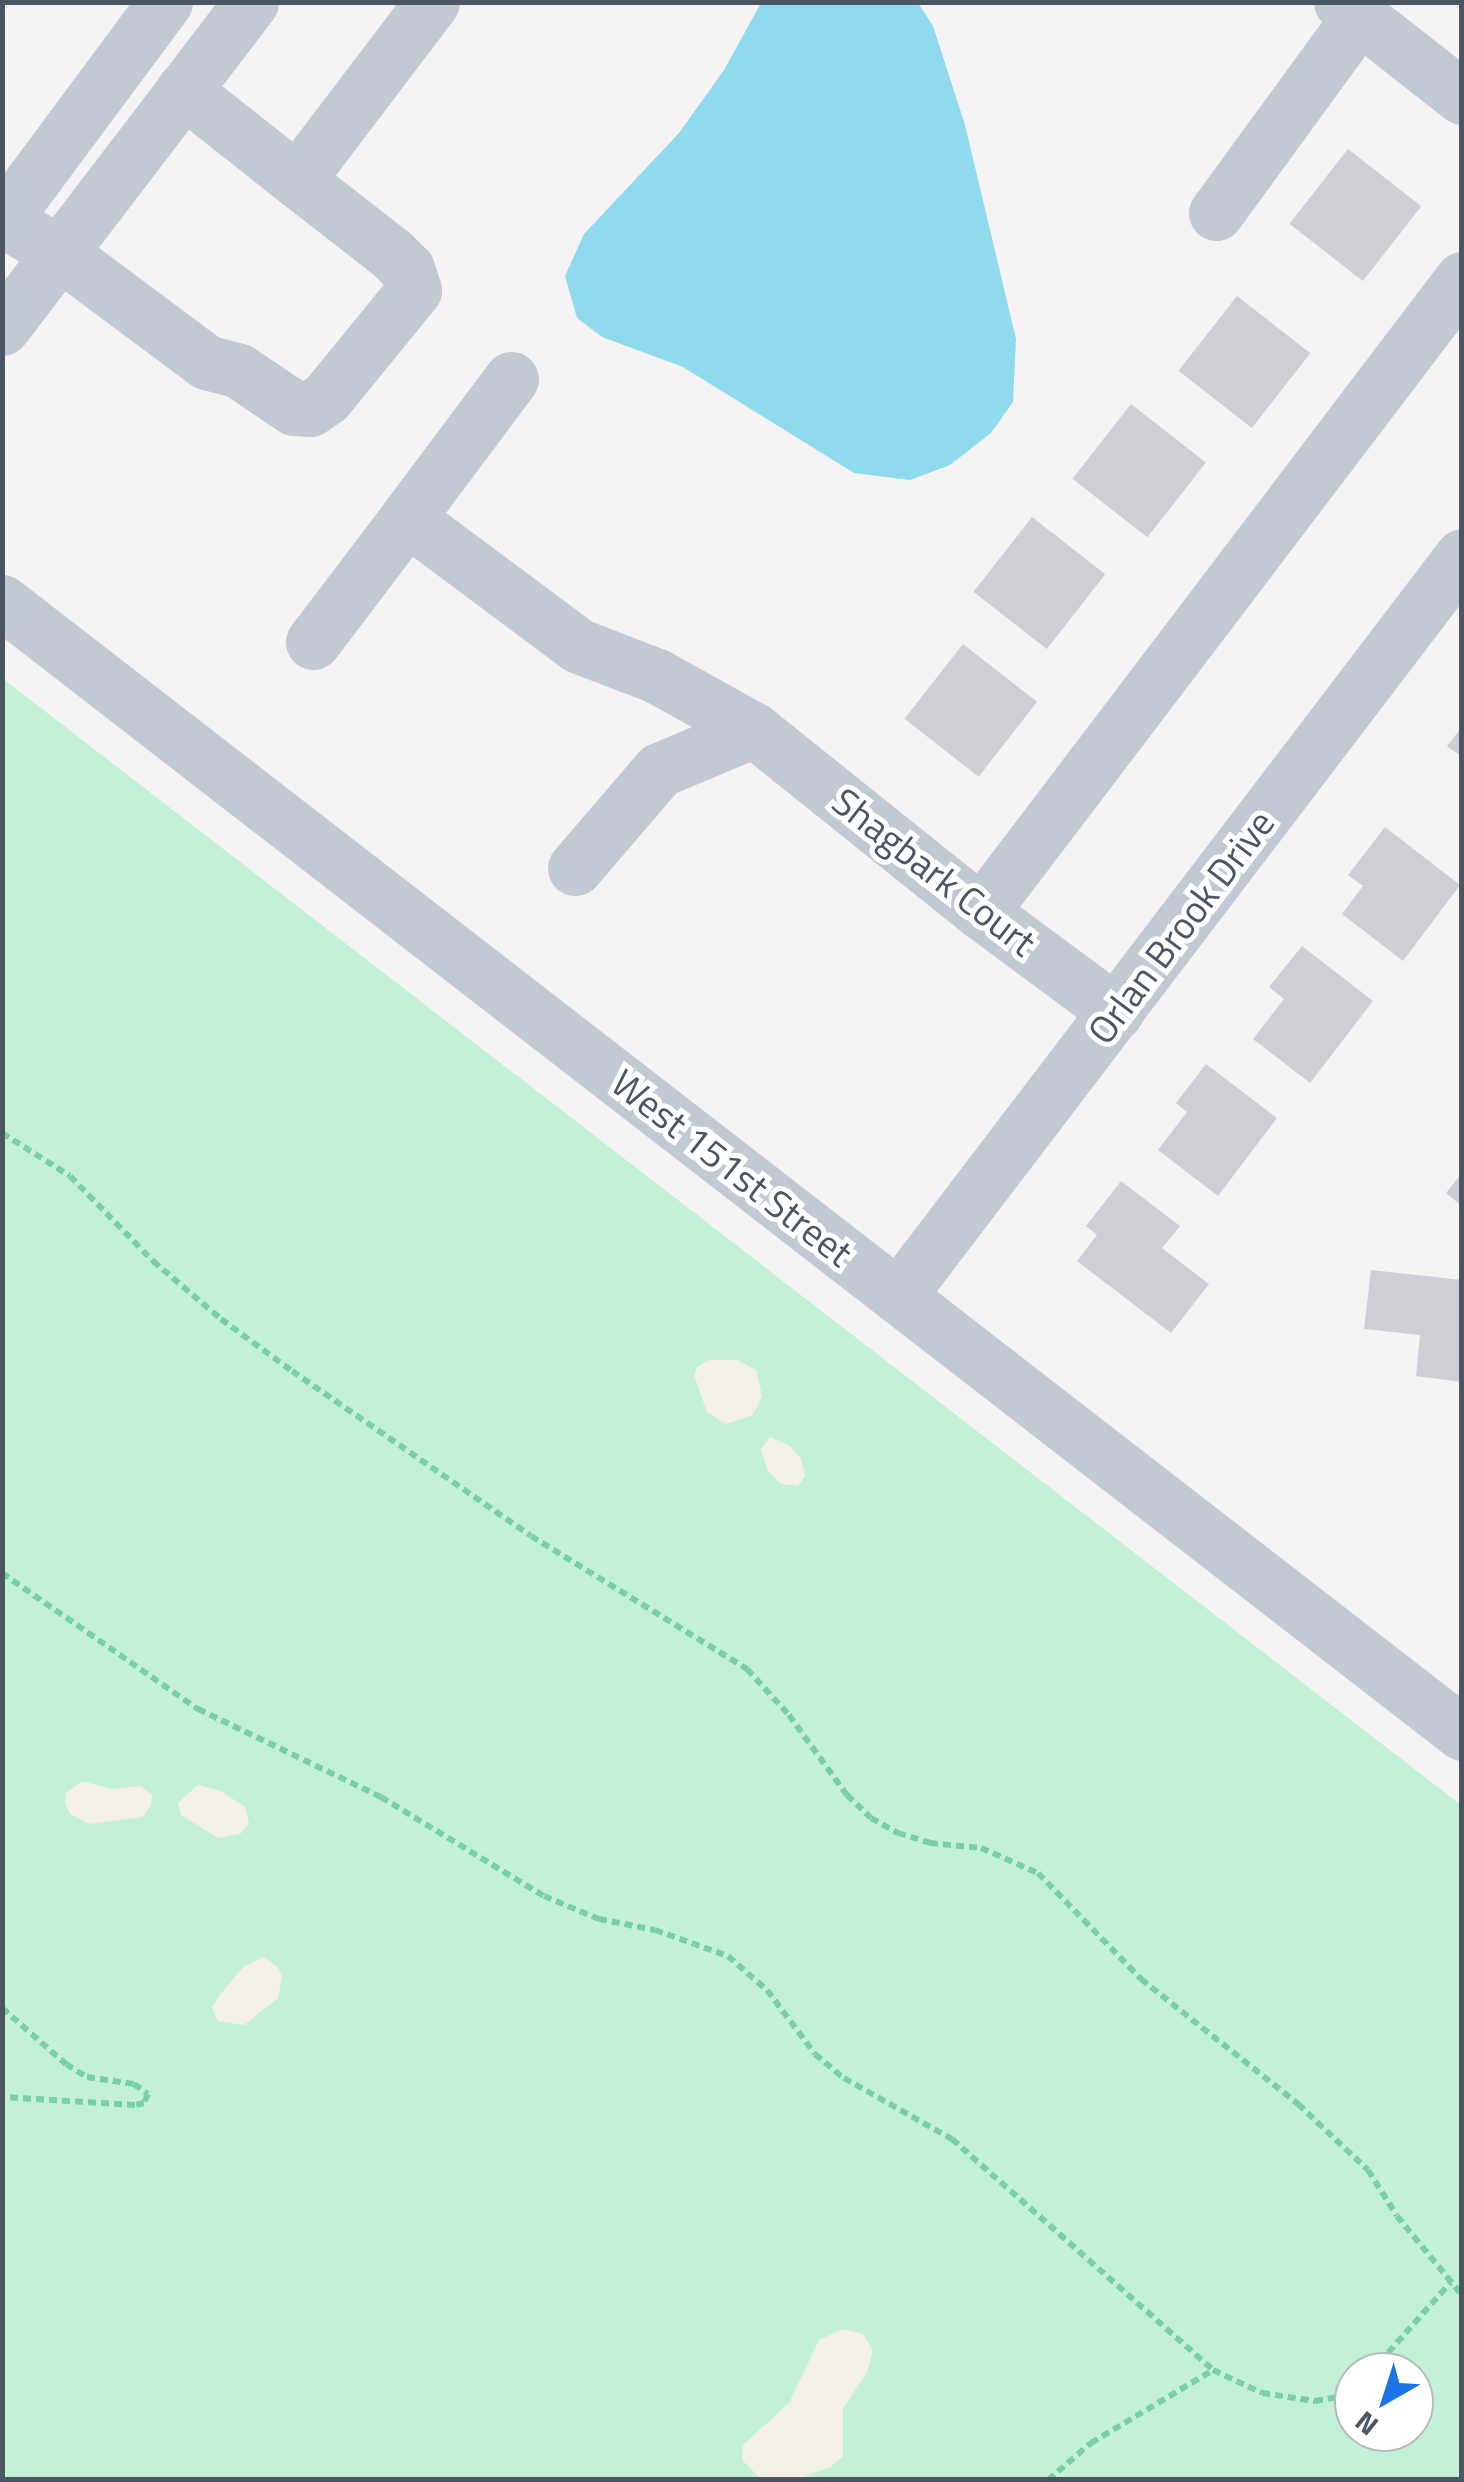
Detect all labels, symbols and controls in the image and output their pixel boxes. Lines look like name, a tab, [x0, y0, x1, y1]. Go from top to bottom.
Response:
street label: Shagbark Court	[823, 779, 1045, 965]
street label: Orlan Brook Drive	[1078, 801, 1284, 1053]
street label: West 151st Street	[603, 1060, 861, 1276]
north arrow	[1334, 2352, 1434, 2452]
text: N	[1345, 2401, 1387, 2447]

